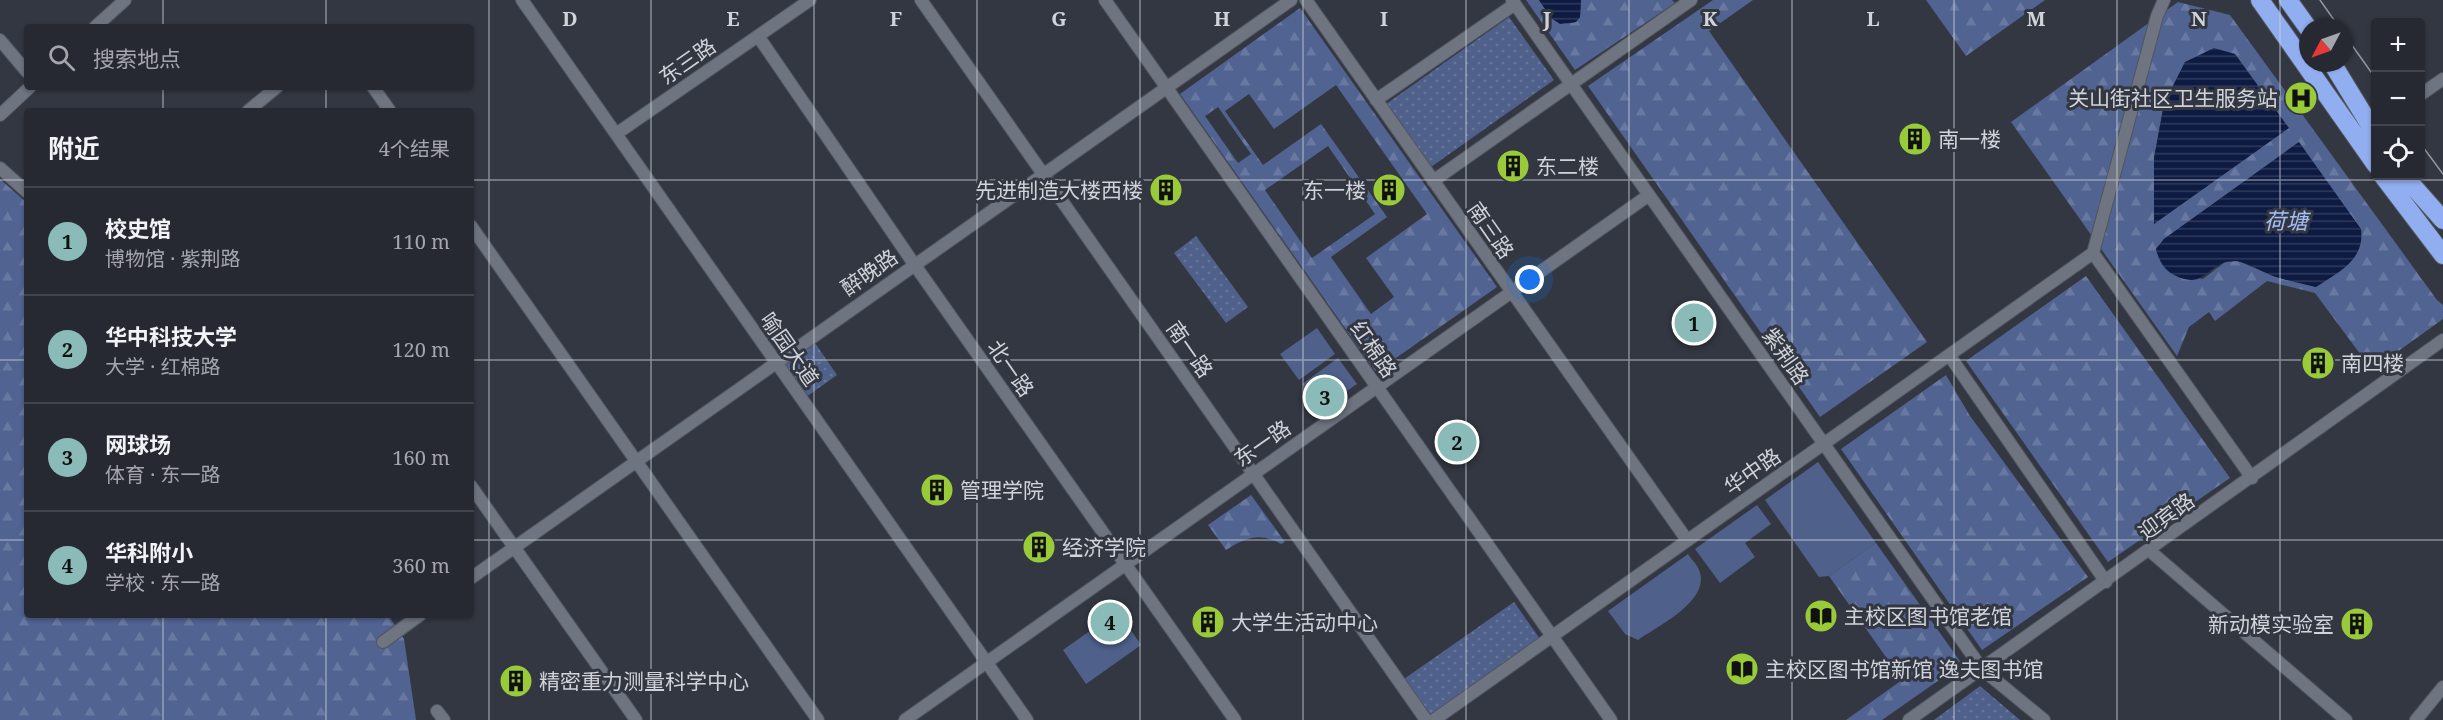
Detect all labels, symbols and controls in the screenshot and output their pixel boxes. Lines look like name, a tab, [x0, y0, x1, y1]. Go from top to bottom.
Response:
text: D	[562, 5, 578, 32]
text: E	[726, 5, 740, 32]
text: F	[890, 5, 902, 32]
text: G	[1051, 5, 1067, 32]
text: H	[1214, 5, 1230, 32]
text: I	[1380, 5, 1388, 32]
text: J	[1542, 5, 1551, 32]
text: K	[1703, 5, 1718, 32]
text: L	[1866, 5, 1880, 32]
text: M	[2026, 5, 2046, 32]
text: N	[2191, 5, 2207, 32]
north arrow	[2299, 18, 2353, 72]
map controls	[2371, 18, 2425, 180]
button: +	[2371, 18, 2425, 72]
search box	[24, 24, 474, 90]
street label: 东三路	[653, 31, 721, 91]
icon: search	[45, 41, 78, 74]
text: 搜索地点	[93, 43, 181, 73]
button: −	[2371, 72, 2425, 126]
hospital icon: 关山街社区卫生服务站	[2283, 80, 2319, 116]
place label: 关山街社区卫生服务站	[2068, 84, 2278, 112]
building icon: 南一楼	[1897, 121, 1933, 157]
place label: 南一楼	[1938, 125, 2001, 153]
button: locate	[2371, 126, 2425, 180]
text: 附近	[48, 130, 100, 166]
text: 4个结果	[379, 135, 450, 162]
building icon: 东二楼	[1495, 148, 1531, 184]
place label: 东二楼	[1536, 152, 1599, 180]
building icon: 先进制造大楼西楼	[1148, 172, 1184, 208]
building icon: 东一楼	[1371, 172, 1407, 208]
place label: 先进制造大楼西楼	[975, 176, 1143, 204]
place label: 东一楼	[1303, 176, 1366, 204]
street label: 南三路	[1461, 196, 1521, 264]
water label: 荷塘	[2264, 205, 2312, 235]
text: 校史馆	[105, 213, 171, 243]
text: 1	[62, 228, 73, 255]
text: 110 m	[392, 228, 450, 255]
street label: 醉晚路	[835, 242, 903, 302]
text: 博物馆 · 紫荆路	[105, 245, 240, 272]
your location	[1515, 265, 1544, 294]
pin: 1	[1674, 300, 1714, 346]
street label: 喻园大道	[754, 307, 826, 391]
street label: 南一路	[1160, 315, 1220, 383]
street label: 红棉路	[1344, 315, 1404, 383]
text: 华中科技大学	[105, 321, 237, 351]
street label: 紫荆路	[1756, 322, 1816, 390]
street label: 北一路	[981, 334, 1041, 402]
text: 2	[62, 336, 73, 363]
text: 120 m	[392, 336, 450, 363]
building icon: 南四楼	[2300, 345, 2336, 381]
place label: 南四楼	[2341, 349, 2404, 377]
text: 大学 · 红棉路	[105, 353, 220, 380]
pin: 3	[1306, 374, 1344, 420]
street label: 东一路	[1228, 413, 1296, 473]
pin: 2	[1438, 420, 1476, 464]
text: 网球场	[105, 429, 171, 459]
street label: 华中路	[1718, 441, 1786, 501]
text: 3	[62, 444, 73, 471]
text: 160 m	[392, 444, 450, 471]
text: 体育 · 东一路	[105, 461, 220, 488]
building icon: 管理学院	[919, 472, 955, 508]
place label: 管理学院	[960, 476, 1044, 504]
street label: 迎宾路	[2132, 486, 2200, 546]
building icon: 经济学院	[1021, 529, 1057, 565]
place label: 经济学院	[1062, 533, 1146, 561]
text: 华科附小	[105, 537, 193, 567]
text: 4	[62, 552, 73, 579]
text: 360 m	[392, 552, 450, 579]
text: 学校 · 东一路	[105, 569, 220, 596]
library icon: 主校区图书馆老馆	[1803, 598, 1839, 634]
pin: 4	[1090, 600, 1130, 644]
place label: 主校区图书馆老馆	[1844, 602, 2012, 630]
building icon: 大学生活动中心	[1190, 604, 1226, 640]
building icon: 新动模实验室	[2339, 606, 2375, 642]
place label: 大学生活动中心	[1231, 608, 1378, 636]
place label: 新动模实验室	[2208, 610, 2334, 638]
library icon: 主校区图书馆新馆 逸夫图书馆	[1724, 651, 1760, 687]
place label: 主校区图书馆新馆 逸夫图书馆	[1765, 655, 2043, 683]
building icon: 精密重力测量科学中心	[498, 663, 534, 699]
place label: 精密重力测量科学中心	[539, 667, 749, 695]

